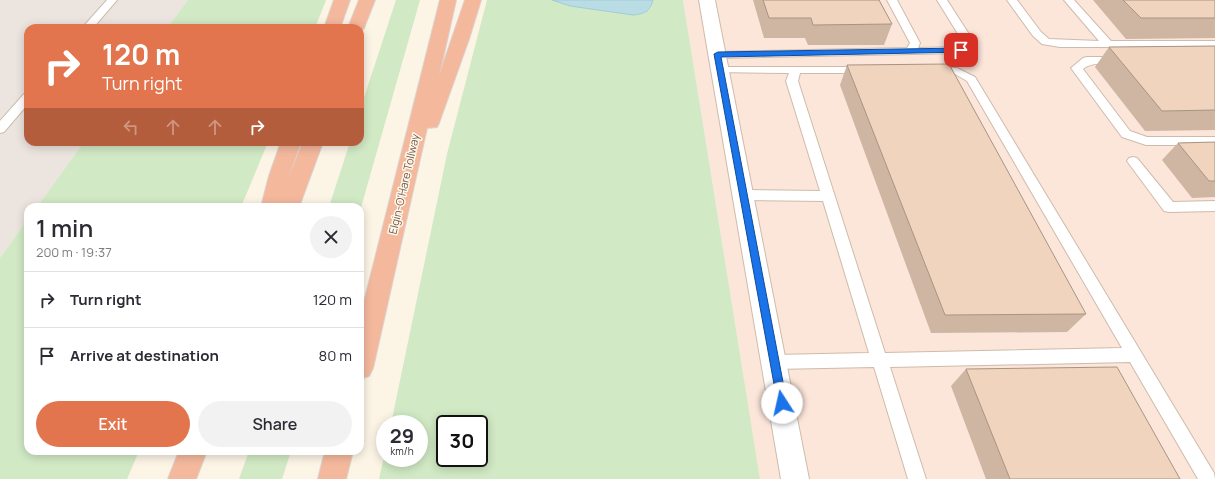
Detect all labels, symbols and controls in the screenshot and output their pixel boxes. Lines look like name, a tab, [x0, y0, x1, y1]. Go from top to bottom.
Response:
pin	[944, 33, 978, 67]
text: 120 m	[102, 35, 180, 73]
icon: arrive	[950, 39, 972, 61]
icon: right	[36, 40, 88, 92]
text: Turn right	[102, 71, 183, 95]
icon: left	[120, 116, 142, 138]
icon: ahead	[162, 116, 184, 138]
icon: ahead	[204, 116, 226, 138]
icon: right	[246, 116, 268, 138]
street label: Elgin-O'Hare Tollway	[385, 132, 422, 236]
text: 1 min	[36, 211, 93, 244]
button: close	[310, 216, 352, 258]
text: 200 m · 19:37	[36, 243, 112, 261]
icon: right	[36, 289, 58, 311]
text: Turn right	[70, 289, 141, 310]
text: 120 m	[313, 289, 352, 310]
icon: arrive	[36, 345, 58, 367]
text: Arrive at destination	[70, 345, 219, 366]
text: 80 m	[318, 345, 352, 366]
position arrow	[761, 382, 803, 424]
button: Exit	[36, 401, 190, 447]
button: Share	[198, 401, 352, 447]
speed limit sign: 30	[436, 415, 488, 467]
text: 29	[390, 422, 414, 449]
text: km/h	[390, 444, 414, 458]

